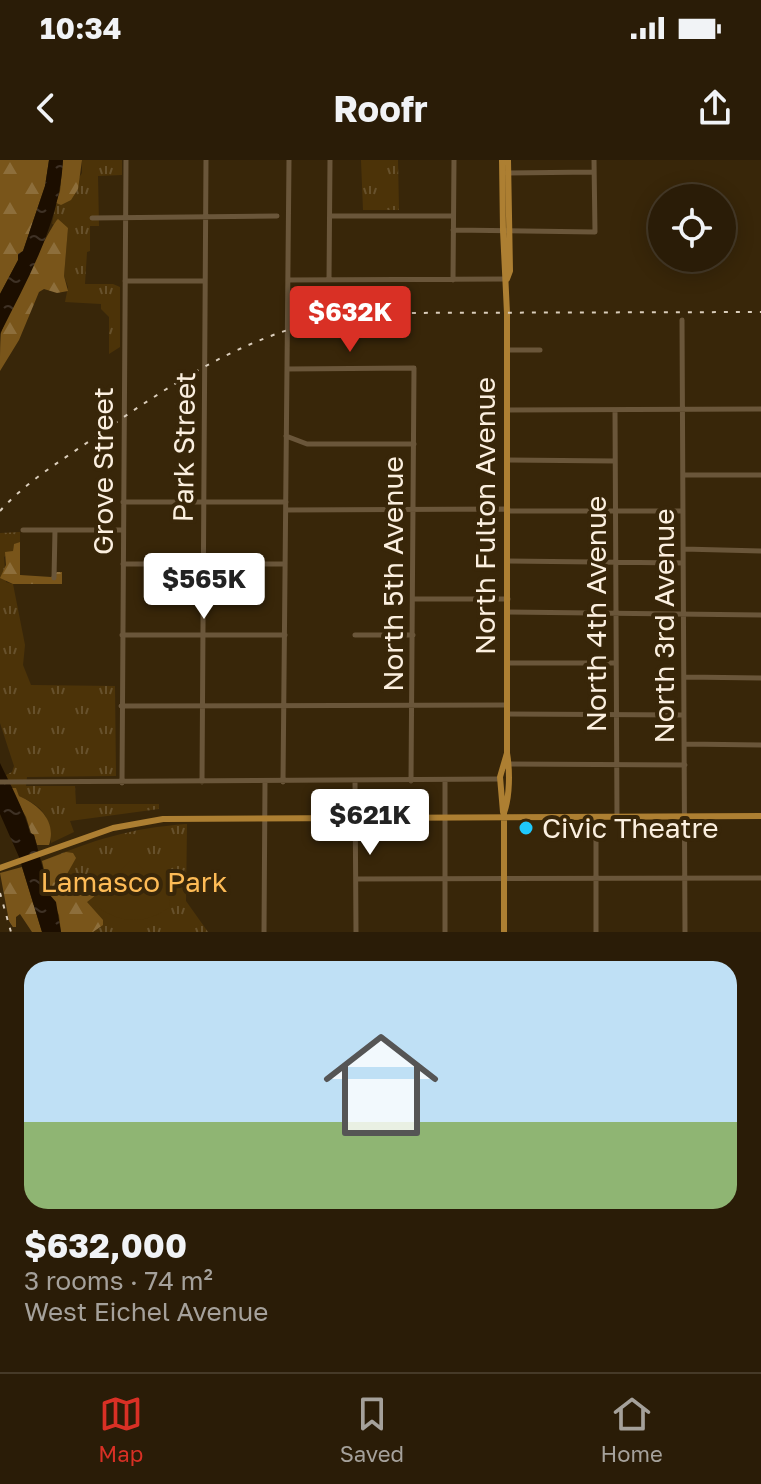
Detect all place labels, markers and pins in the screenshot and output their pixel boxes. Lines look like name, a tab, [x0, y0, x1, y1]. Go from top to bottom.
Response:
pin: $632K	[294, 286, 406, 354]
pin: $565K	[148, 553, 260, 621]
pin: $621K	[314, 789, 426, 857]
place label: Civic Theatre	[542, 811, 718, 844]
marker: Civic Theatre	[517, 819, 535, 837]

